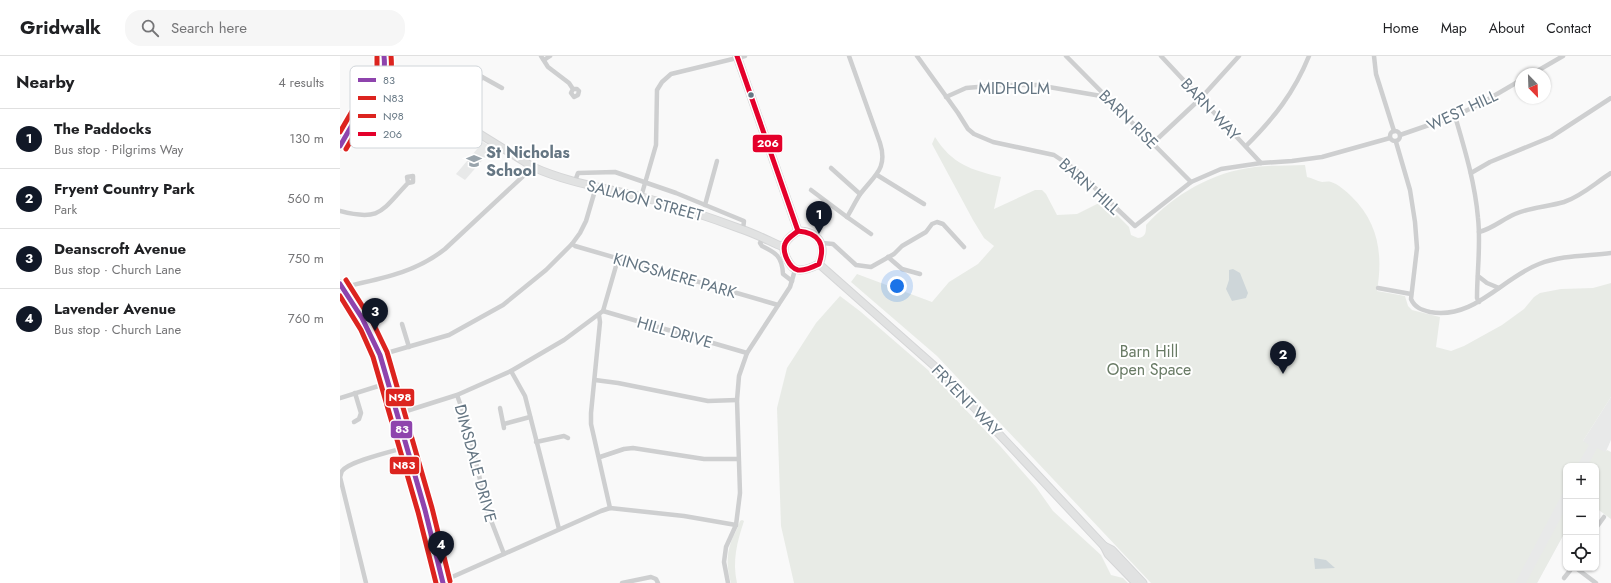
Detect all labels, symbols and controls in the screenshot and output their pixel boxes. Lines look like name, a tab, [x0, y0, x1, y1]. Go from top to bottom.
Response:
search box	[125, 10, 405, 46]
text: Gridwalk	[20, 14, 101, 41]
icon: search	[139, 17, 161, 39]
text: Search here	[171, 17, 247, 39]
text: Home	[1383, 18, 1419, 38]
text: Map	[1441, 18, 1467, 38]
text: About	[1489, 18, 1524, 38]
text: Contact	[1546, 18, 1591, 38]
legend	[350, 66, 482, 148]
north arrow	[1515, 68, 1551, 104]
text: Nearby	[16, 70, 74, 94]
text: 83	[383, 72, 395, 88]
text: 4 results	[278, 73, 324, 92]
street label: BARN WAY	[1176, 73, 1246, 146]
street label: MIDHOLM	[978, 77, 1050, 100]
street label: BARN RISE	[1094, 84, 1164, 154]
street label: WEST HILL	[1423, 84, 1502, 137]
text: N83	[383, 90, 404, 106]
unlabelled marker	[746, 90, 756, 100]
text: N98	[383, 108, 404, 124]
text: The Paddocks	[54, 118, 151, 140]
text: 206	[383, 126, 402, 142]
text: 1	[26, 129, 32, 148]
text: 130 m	[289, 129, 324, 148]
line badge: 206	[752, 134, 783, 153]
text: 206	[757, 135, 779, 151]
text: Bus stop · Pilgrims Way	[54, 140, 183, 159]
place label: St Nicholas School	[486, 141, 570, 182]
school or university icon: St Nicholas School	[465, 152, 483, 170]
street label: BARN HILL	[1054, 153, 1126, 221]
street label: SALMON STREET	[584, 174, 706, 227]
text: Fryent Country Park	[54, 178, 195, 200]
text: 2	[25, 189, 33, 208]
text: 560 m	[287, 189, 324, 208]
text: Park	[54, 200, 77, 219]
pin: 1	[806, 201, 832, 234]
text: Deanscroft Avenue	[54, 238, 186, 260]
street label: KINGSMERE PARK	[611, 247, 739, 304]
text: 3	[25, 249, 33, 268]
text: 750 m	[288, 249, 324, 268]
text: Bus stop · Church Lane	[54, 260, 181, 279]
your location	[887, 276, 907, 296]
text: Lavender Avenue	[54, 298, 176, 320]
pin: 3	[362, 298, 388, 331]
text: 4	[24, 309, 34, 328]
text: 760 m	[288, 309, 324, 328]
street label: HILL DRIVE	[634, 311, 715, 354]
text: Bus stop · Church Lane	[54, 320, 181, 339]
park label: Barn Hill Open Space	[1107, 340, 1191, 381]
pin: 2	[1270, 341, 1296, 374]
street label: FRYENT WAY	[926, 359, 1007, 441]
line badge: N98	[385, 388, 415, 407]
text: N98	[389, 389, 412, 405]
street label: DIMSDALE DRIVE	[449, 402, 502, 525]
line badge: 83	[390, 420, 413, 439]
text: 83	[395, 421, 409, 437]
line badge: N83	[389, 456, 420, 475]
text: N83	[393, 457, 415, 473]
map controls	[1563, 463, 1599, 571]
button: +	[1563, 463, 1599, 499]
button: −	[1563, 499, 1599, 535]
pin: 4	[428, 531, 454, 564]
button: locate	[1563, 535, 1599, 571]

